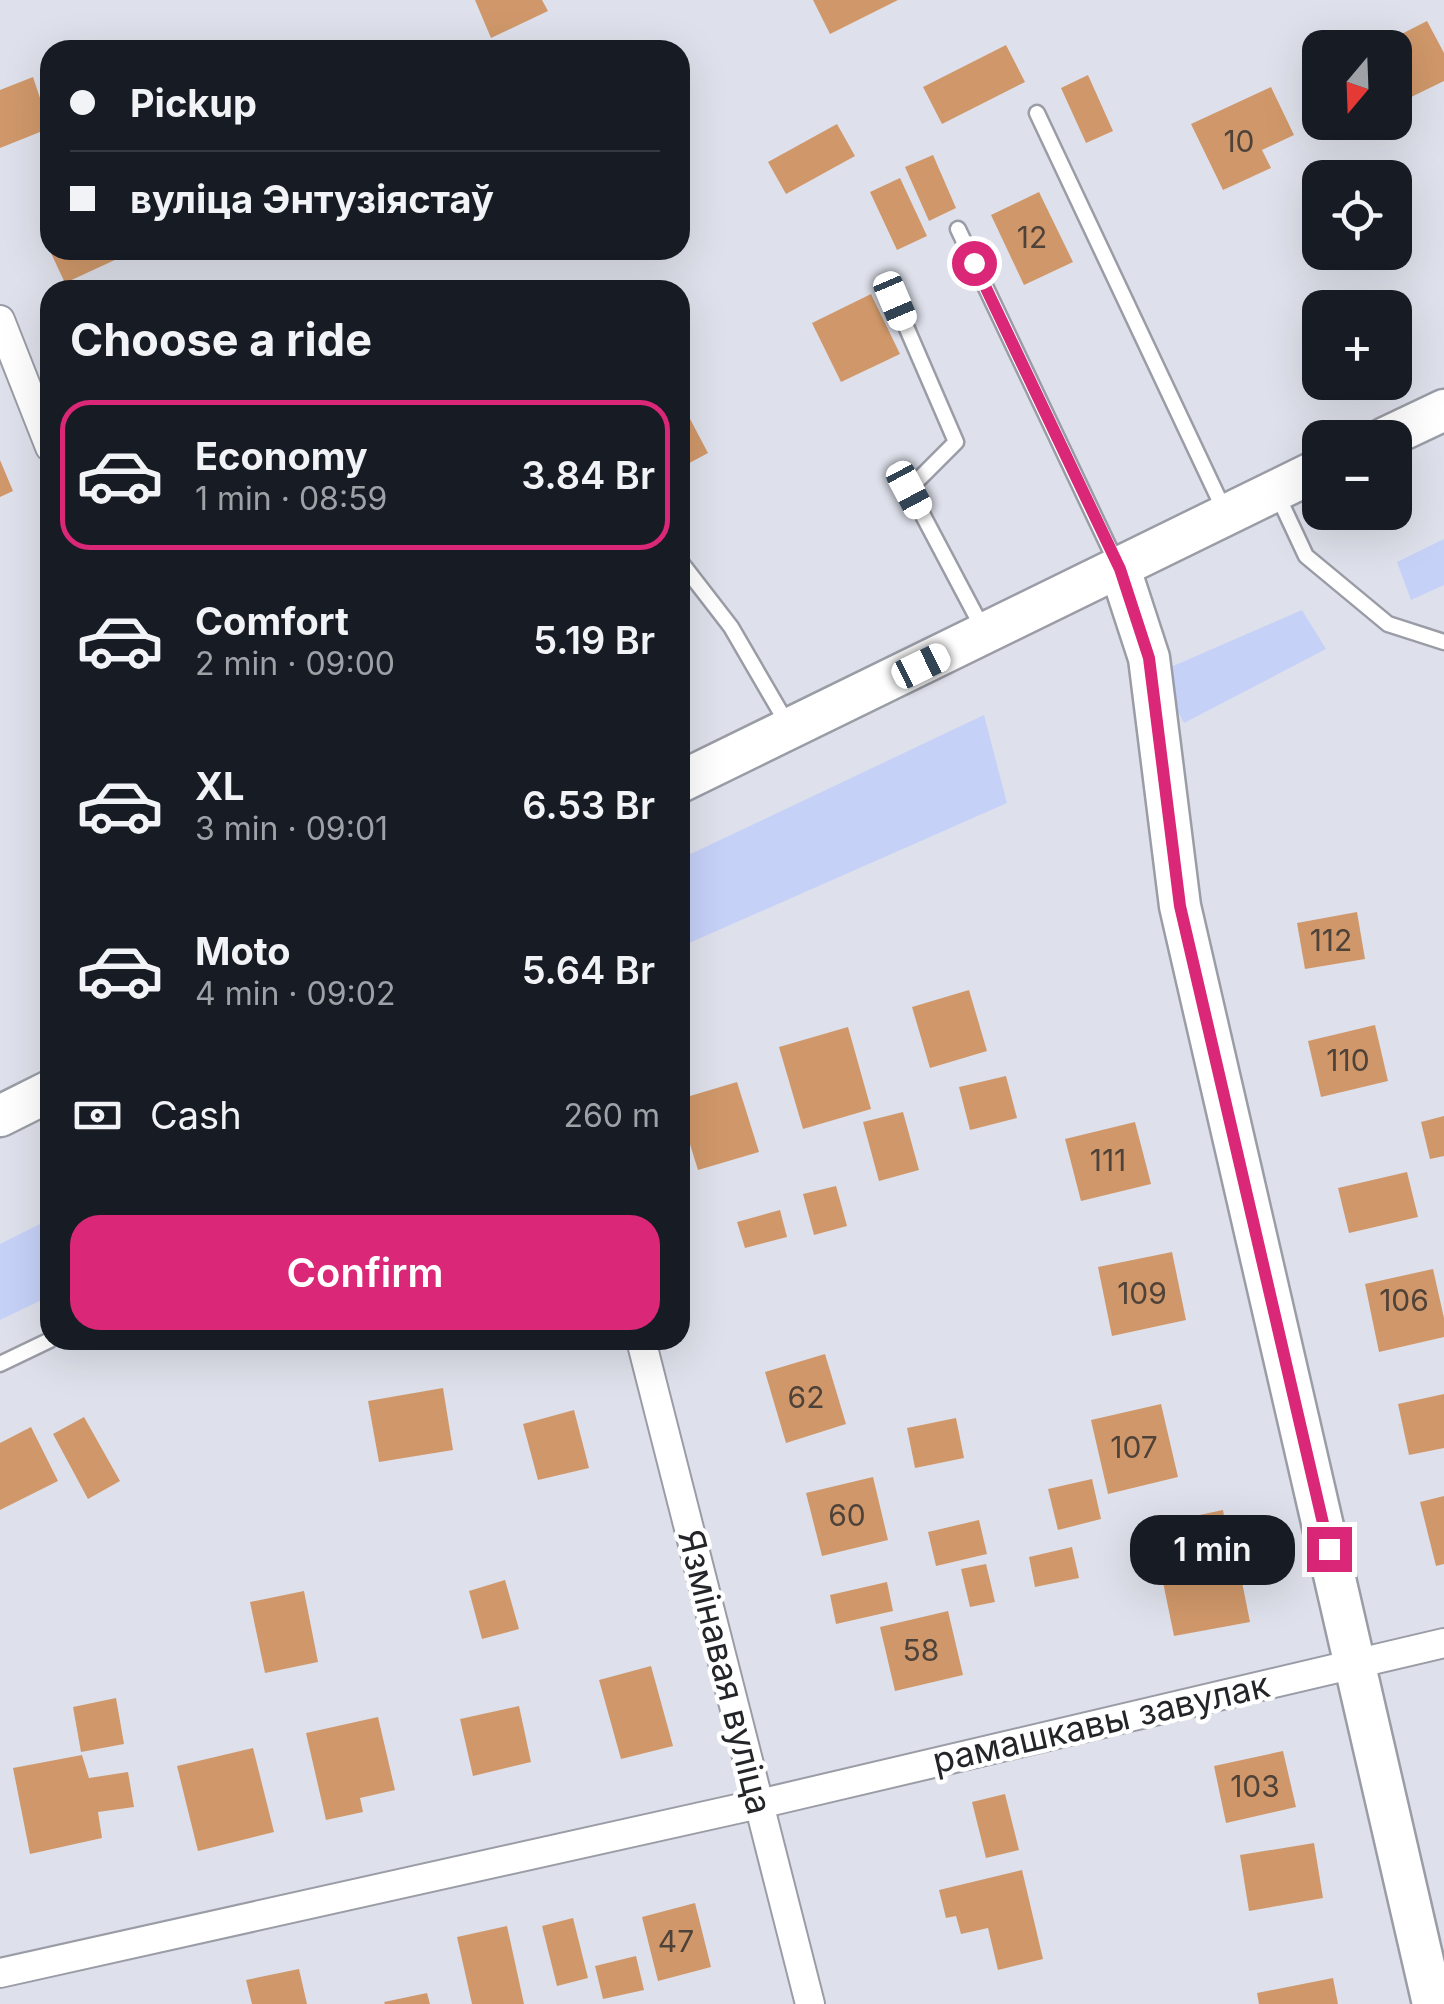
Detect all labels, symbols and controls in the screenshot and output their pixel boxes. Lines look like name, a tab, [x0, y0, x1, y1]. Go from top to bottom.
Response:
north arrow	[1302, 30, 1412, 140]
map controls	[1302, 30, 1412, 530]
text: Pickup	[130, 80, 257, 126]
house number: 10	[1223, 123, 1255, 159]
button: locate	[1302, 160, 1412, 270]
text: вуліца Энтузіястаў	[130, 176, 494, 222]
house number: 12	[1017, 219, 1047, 255]
route start	[952, 241, 997, 286]
car	[869, 268, 921, 334]
button: +	[1302, 290, 1412, 400]
text: Choose a ride	[70, 312, 372, 367]
button: −	[1302, 420, 1412, 530]
icon: car	[75, 430, 165, 520]
text: Economy	[195, 433, 368, 479]
text: 3.84 Br	[521, 452, 655, 498]
car	[882, 456, 936, 524]
text: 1 min · 08:59	[195, 479, 387, 518]
icon: car	[75, 595, 165, 685]
text: Comfort	[195, 598, 349, 644]
text: 5.19 Br	[533, 617, 655, 663]
car	[887, 639, 955, 693]
text: 2 min · 09:00	[195, 644, 395, 683]
icon: car	[75, 760, 165, 850]
text: XL	[195, 763, 245, 809]
text: 6.53 Br	[522, 782, 655, 828]
text: 3 min · 09:01	[195, 809, 388, 848]
house number: 112	[1310, 922, 1352, 958]
icon: car	[75, 925, 165, 1015]
text: Moto	[195, 928, 291, 974]
text: 5.64 Br	[522, 947, 655, 993]
text: 4 min · 09:02	[195, 974, 396, 1013]
house number: 110	[1326, 1042, 1370, 1078]
icon: cash	[70, 1088, 125, 1143]
text: Cash	[150, 1092, 242, 1138]
text: 260 m	[563, 1096, 660, 1135]
house number: 111	[1090, 1142, 1126, 1178]
button: Confirm	[70, 1215, 660, 1330]
house number: 109	[1117, 1275, 1167, 1311]
house number: 106	[1379, 1282, 1429, 1318]
house number: 62	[788, 1379, 824, 1415]
house number: 107	[1110, 1429, 1158, 1465]
house number: 60	[828, 1497, 866, 1533]
callout: 1 min	[1129, 1514, 1294, 1584]
street label: Язмінавая вуліца	[670, 1525, 782, 1818]
route end	[1307, 1527, 1352, 1572]
text: 1 min	[1173, 1530, 1252, 1569]
house number: 58	[903, 1632, 939, 1668]
street label: рамашкавы завулак	[928, 1663, 1273, 1781]
house number: 103	[1230, 1768, 1280, 1804]
house number: 47	[658, 1923, 694, 1959]

